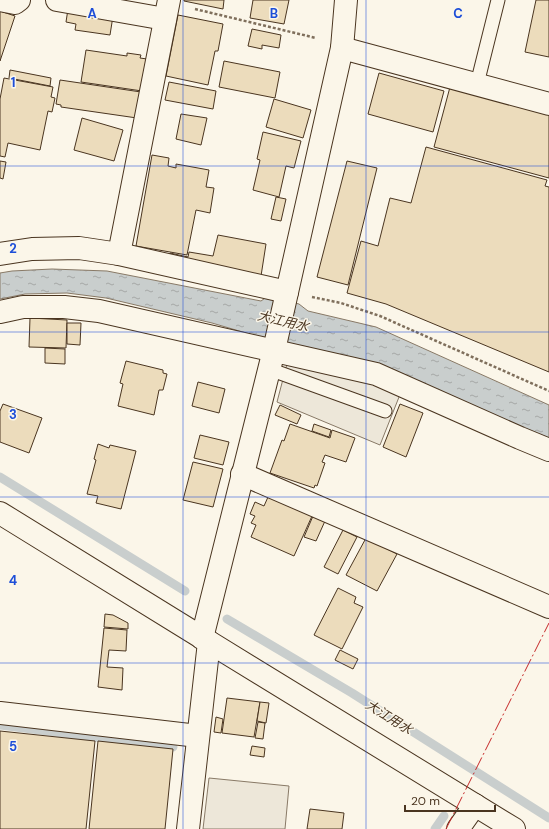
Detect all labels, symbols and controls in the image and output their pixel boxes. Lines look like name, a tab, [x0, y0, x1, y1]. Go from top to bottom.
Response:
text: A	[87, 5, 97, 22]
text: B	[270, 5, 278, 22]
text: C	[453, 5, 463, 22]
text: 1	[11, 74, 15, 91]
text: 2	[9, 240, 17, 257]
water label: 大江用水	[256, 307, 312, 336]
text: 3	[9, 406, 17, 423]
text: 4	[9, 572, 17, 589]
water label: 大江用水	[362, 696, 417, 739]
text: 5	[9, 738, 17, 755]
scale bar	[405, 787, 495, 813]
text: 20 m	[411, 793, 440, 809]

